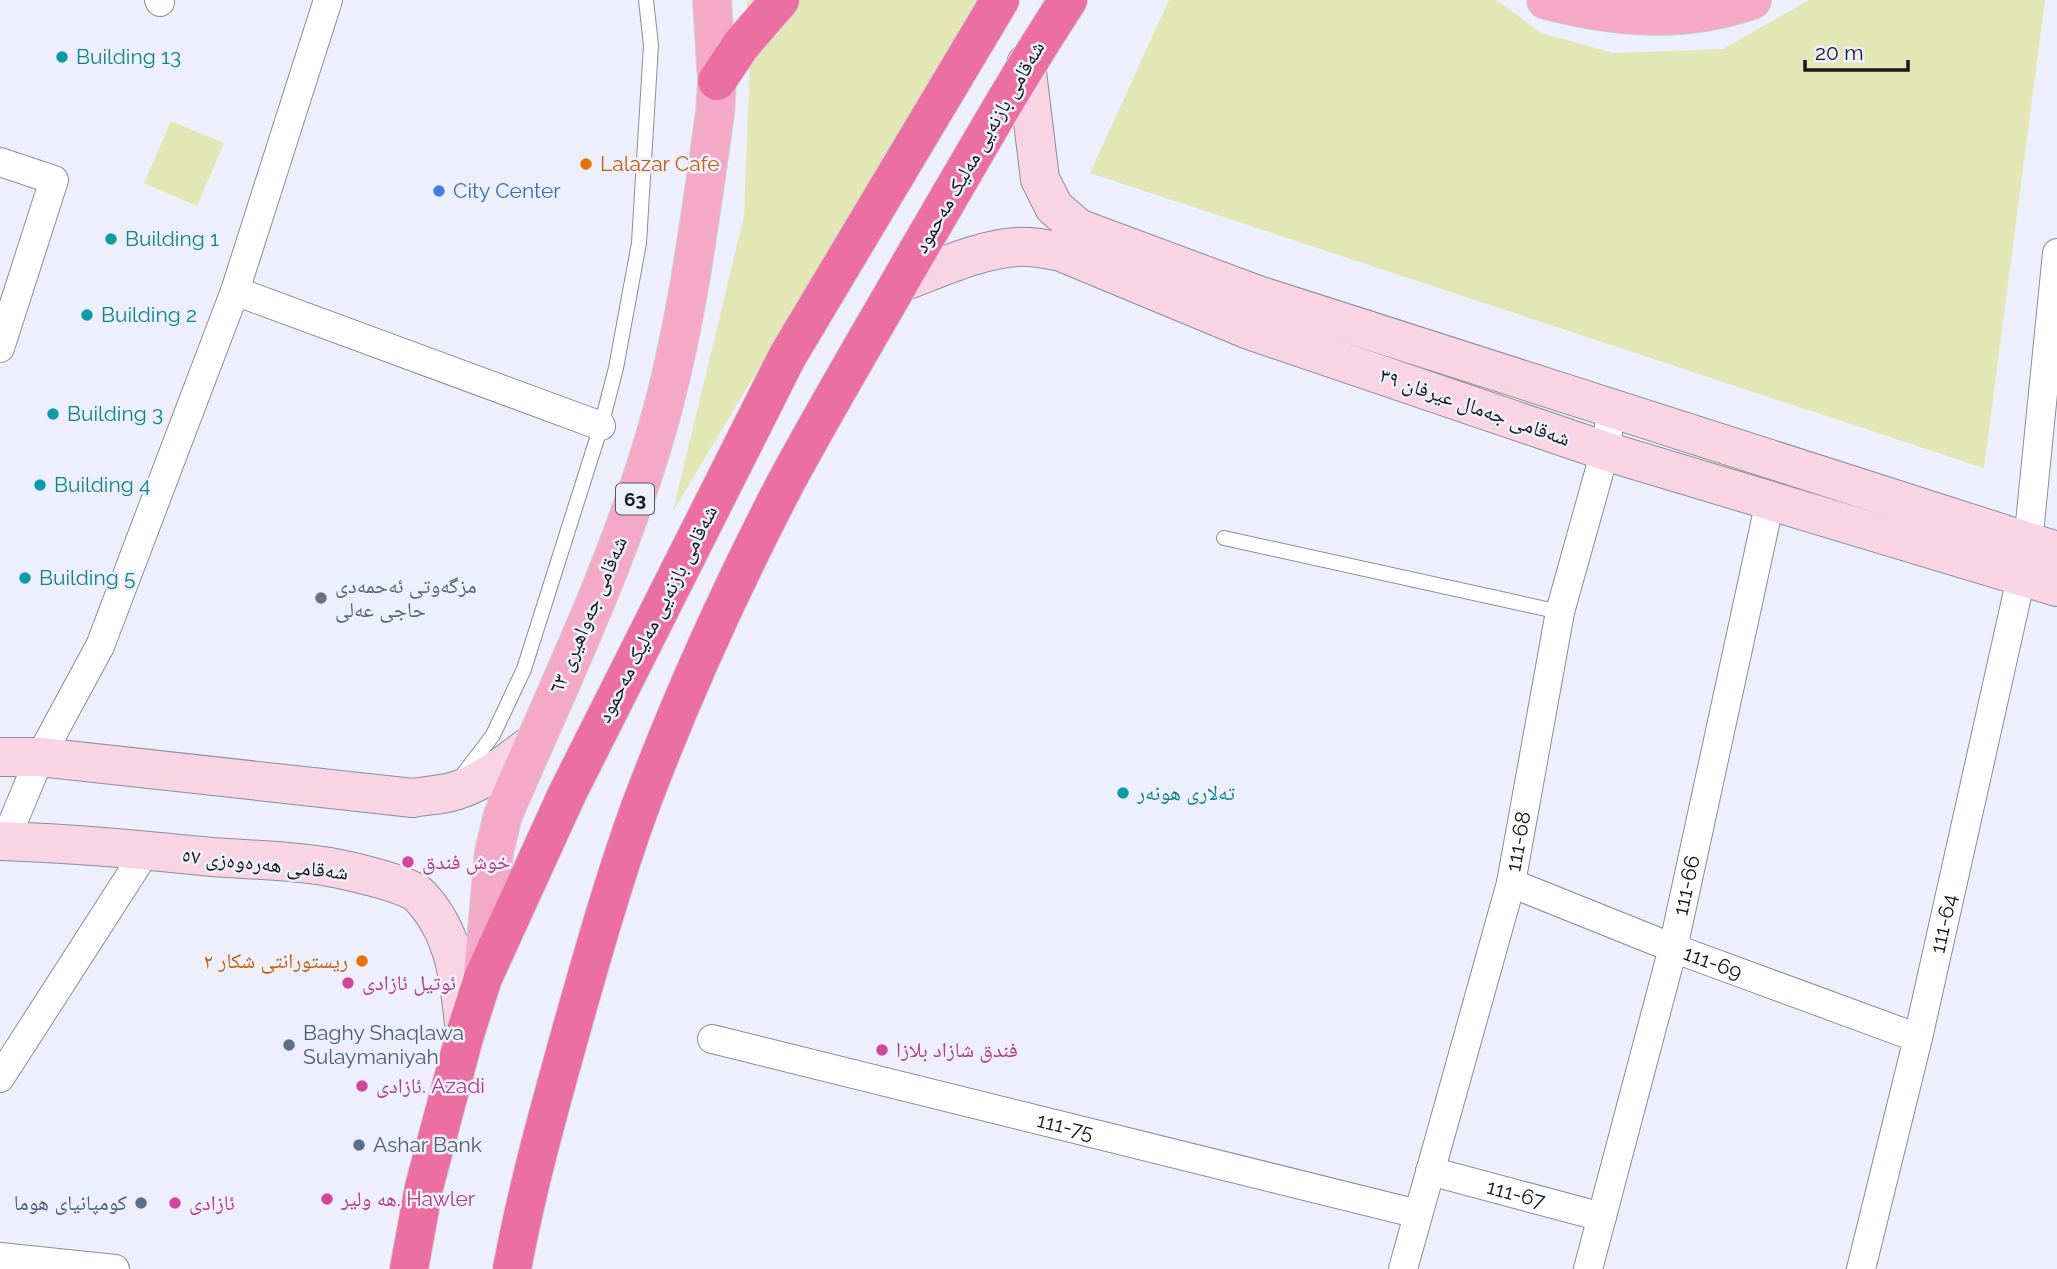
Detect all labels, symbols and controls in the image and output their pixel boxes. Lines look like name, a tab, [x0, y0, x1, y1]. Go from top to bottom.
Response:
scale bar	[1805, 28, 1908, 72]
street label: شەقامی بازنەیی مەلیک مەحمود	[908, 36, 1050, 258]
text: 20 m	[1815, 40, 1863, 65]
place label: Building 13	[76, 44, 181, 69]
marker: Building 13	[54, 49, 70, 65]
place label: Lalazar Cafe	[600, 151, 720, 176]
marker: Lalazar Cafe	[578, 156, 594, 172]
place label: City Center	[453, 178, 561, 203]
marker: City Center	[431, 183, 447, 199]
place label: Building 1	[125, 226, 219, 251]
marker: Building 1	[103, 231, 119, 247]
place label: Building 2	[101, 302, 197, 327]
marker: Building 2	[79, 307, 95, 323]
street label: شەقامی جەمال عیرفان ٣٩	[1376, 362, 1574, 452]
place label: Building 3	[67, 401, 163, 426]
marker: Building 3	[45, 406, 61, 422]
place label: Building 4	[54, 472, 150, 497]
marker: Building 4	[32, 477, 48, 493]
road number: 63	[616, 484, 654, 514]
street label: شەقامی بازنەیی مەلیک مەحمود	[591, 501, 723, 727]
street label: شەقامی جەواهیری ٦٣	[543, 532, 633, 698]
place label: Building 5	[39, 565, 135, 590]
marker: Building 5	[17, 570, 33, 586]
place label: مزگەوتی ئەحمەدی حاجی عەلی	[335, 573, 477, 623]
marker: مزگەوتی ئەحمەدی حاجی عەلی	[313, 590, 329, 606]
place label: تەلاری هونەر	[1136, 780, 1235, 805]
marker: تەلاری هونەر	[1115, 785, 1131, 801]
street label: 111-68	[1500, 809, 1536, 874]
street label: شەقامی هەرەوەزی ٥٧	[180, 842, 350, 886]
place label: خوش فندق	[422, 849, 510, 875]
street label: 111-66	[1667, 853, 1705, 918]
marker: خوش فندق	[400, 854, 416, 870]
street label: 111-64	[1924, 892, 1962, 956]
street label: 111-69	[1680, 940, 1746, 984]
place label: ريستورانتى شكار ٢	[203, 948, 348, 974]
marker: ريستورانتى شكار ٢	[354, 953, 370, 969]
place label: ئوتیل ئازادی	[362, 970, 456, 996]
marker: ئوتیل ئازادی	[340, 975, 356, 991]
place label: Baghy Shaqlawa Sulaymaniyah	[303, 1020, 464, 1069]
marker: Baghy Shaqlawa Sulaymaniyah	[281, 1037, 297, 1053]
place label: فندق شازاد بلازا	[896, 1037, 1018, 1063]
marker: فندق شازاد بلازا	[874, 1042, 890, 1058]
place label: ئازادى. Azadi	[376, 1073, 485, 1098]
marker: ئازادى. Azadi	[354, 1078, 370, 1094]
street label: 111-75	[1035, 1107, 1096, 1145]
place label: Ashar Bank	[373, 1132, 482, 1157]
marker: Ashar Bank	[351, 1137, 367, 1153]
street label: 111-67	[1484, 1174, 1549, 1213]
place label: هه ولير. Hawler	[340, 1186, 476, 1211]
place label: کومپانیای هوما	[14, 1190, 127, 1215]
place label: ئازادی	[189, 1190, 235, 1215]
marker: هه ولير. Hawler	[319, 1191, 335, 1207]
marker: کومپانیای هوما	[133, 1195, 149, 1211]
marker: ئازادی	[167, 1195, 183, 1211]

